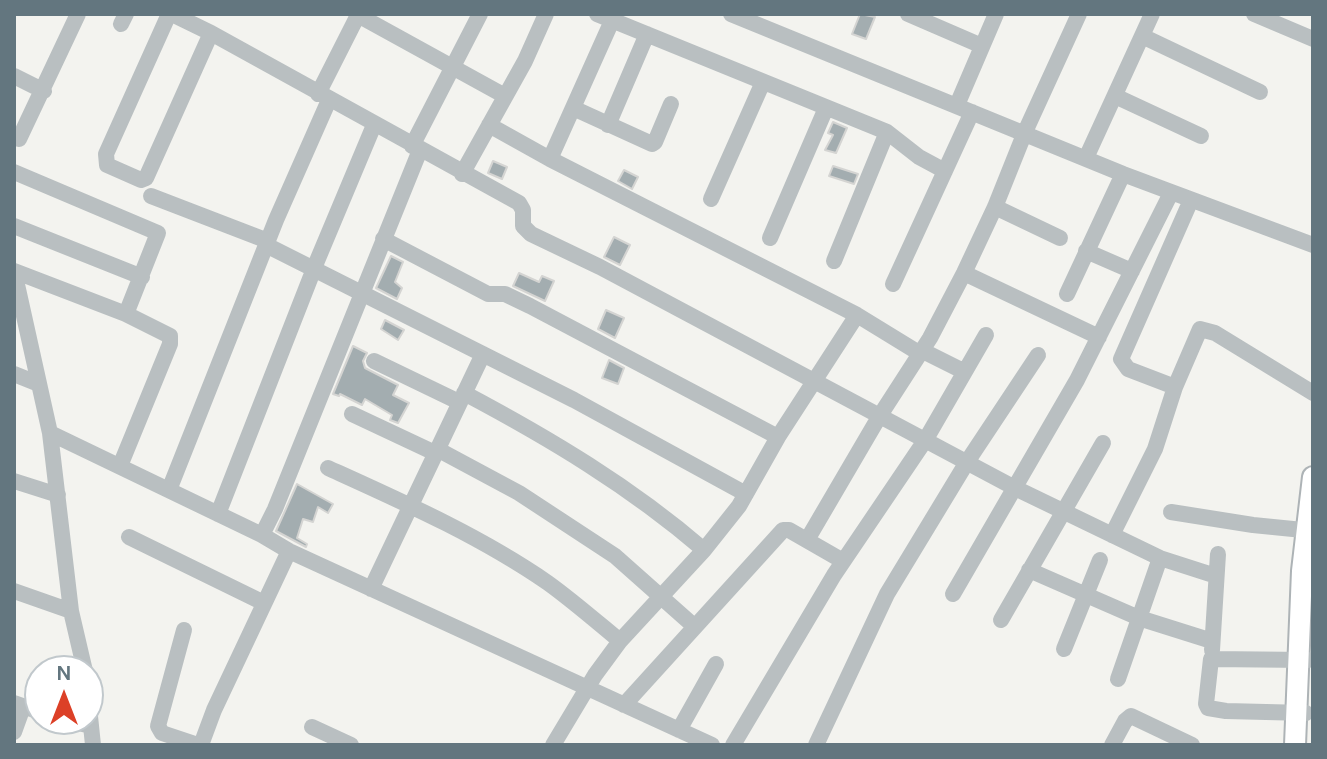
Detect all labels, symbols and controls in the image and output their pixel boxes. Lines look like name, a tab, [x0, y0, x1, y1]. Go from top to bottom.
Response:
north arrow	[24, 655, 104, 735]
text: N	[56, 660, 72, 686]

